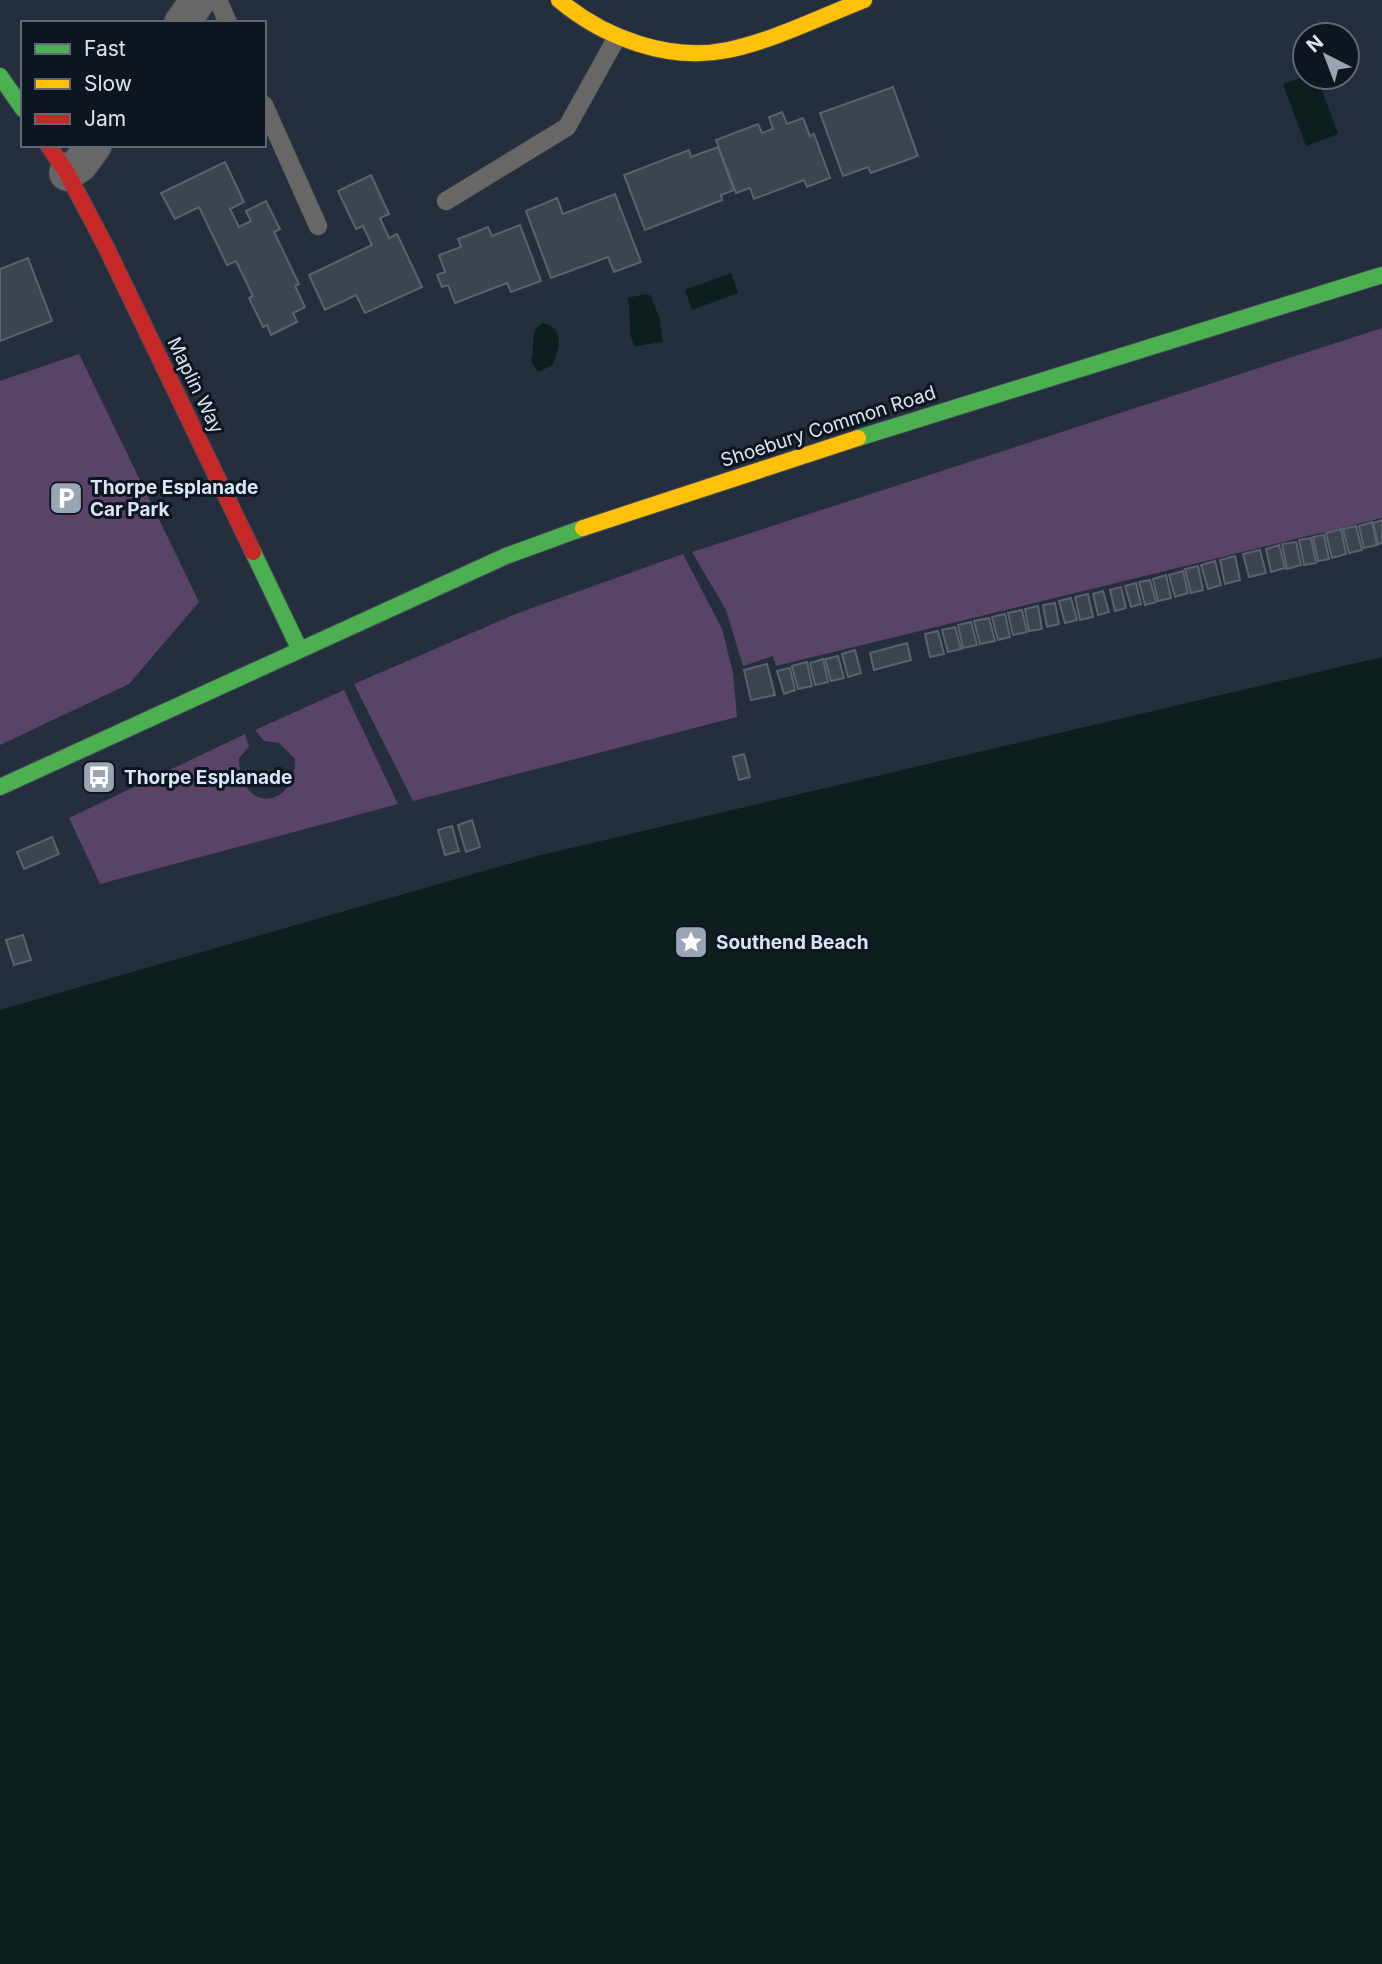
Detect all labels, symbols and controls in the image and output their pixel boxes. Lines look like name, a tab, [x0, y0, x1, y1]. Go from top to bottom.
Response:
legend	[21, 21, 266, 147]
north arrow	[1291, 21, 1361, 91]
text: N	[1302, 30, 1328, 57]
text: Fast	[84, 36, 126, 61]
text: Slow	[84, 71, 132, 96]
text: Jam	[84, 106, 126, 131]
street label: Maplin Way	[162, 333, 229, 437]
street label: Shoebury Common Road	[718, 381, 939, 472]
place label: Thorpe Esplanade Car Park	[90, 476, 258, 521]
parking icon: Thorpe Esplanade Car Park	[47, 479, 85, 517]
bus stop icon: Thorpe Esplanade	[80, 758, 118, 796]
place label: Thorpe Esplanade	[124, 766, 292, 789]
place icon: Southend Beach	[672, 923, 710, 961]
place label: Southend Beach	[716, 931, 869, 954]

